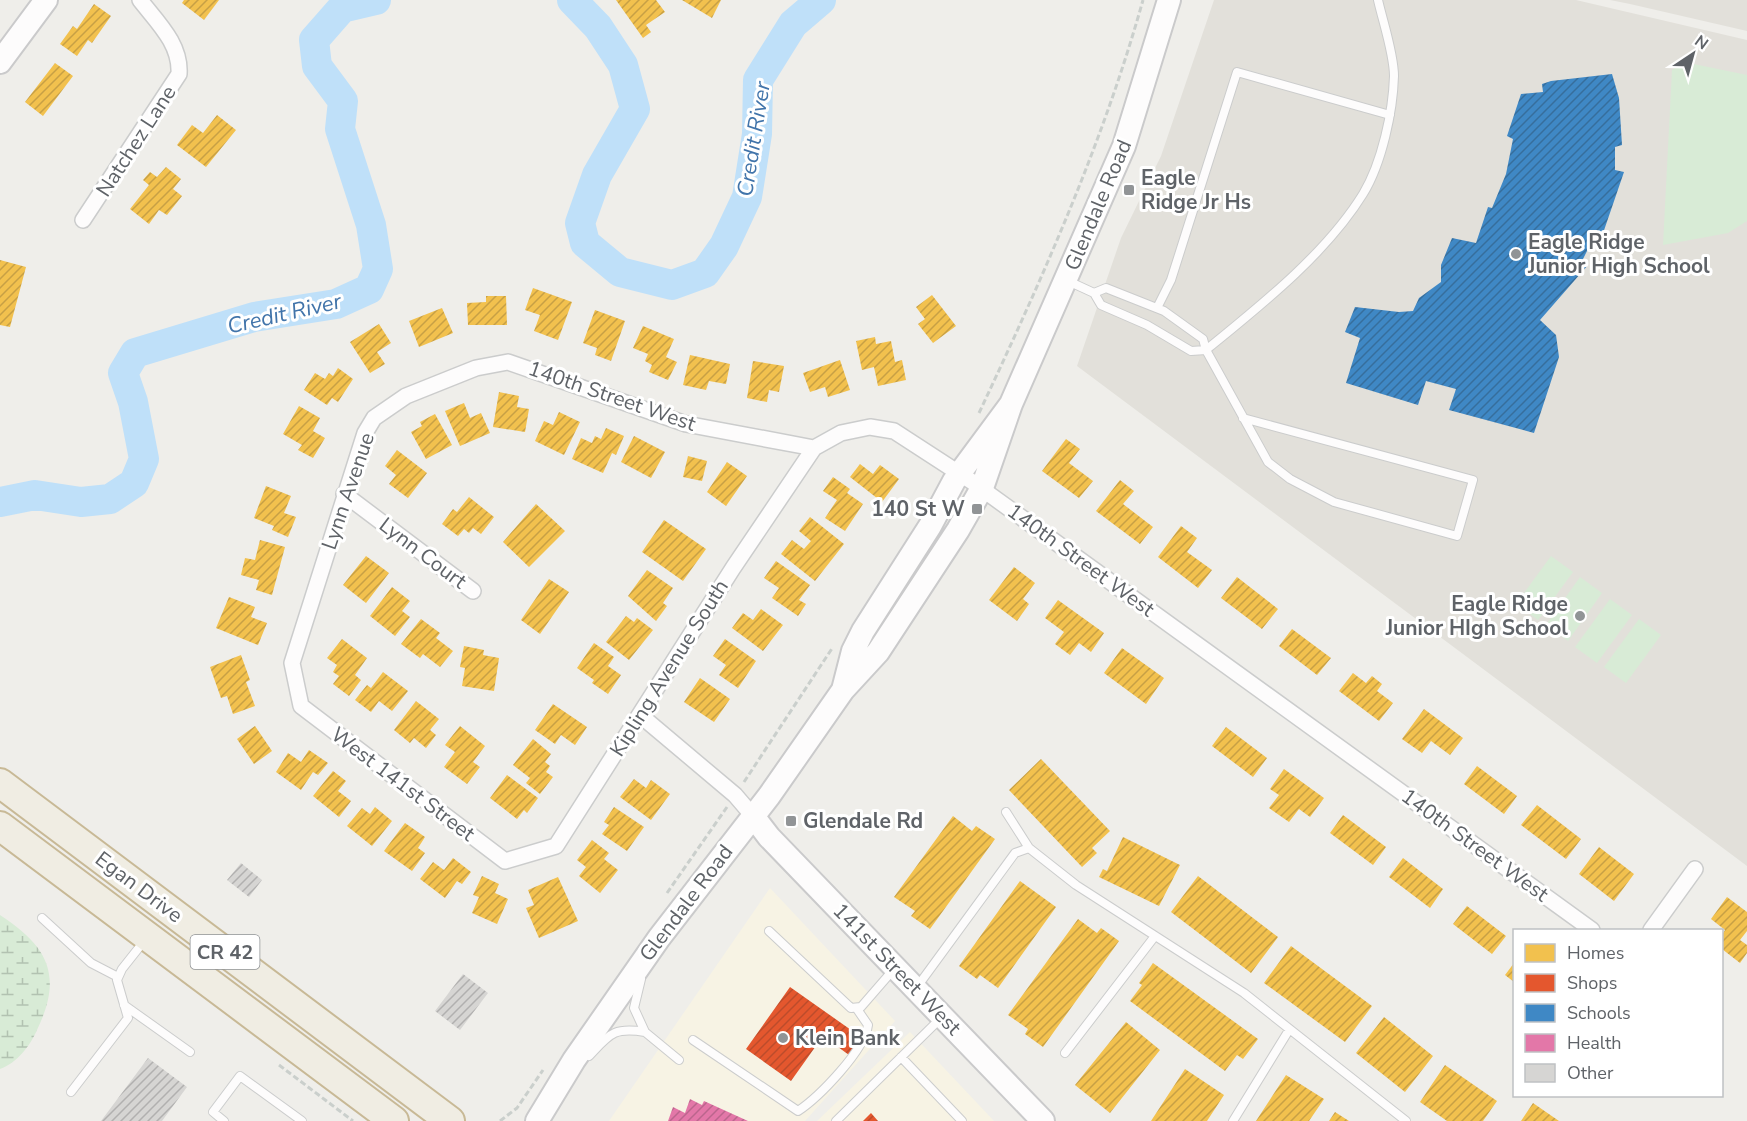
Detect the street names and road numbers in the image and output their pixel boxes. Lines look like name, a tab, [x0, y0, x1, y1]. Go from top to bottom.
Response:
street label: Natchez Lane	[90, 80, 182, 202]
street label: Glendale Road	[1058, 135, 1138, 275]
street label: 140th Street West	[524, 354, 700, 438]
street label: Lynn Avenue	[315, 429, 381, 553]
street label: 140th Street West	[1002, 497, 1161, 623]
street label: Lynn Court	[374, 511, 473, 596]
street label: Kipling Avenue South	[603, 574, 735, 762]
street label: West 141st Street	[325, 721, 481, 848]
street label: 140th Street West	[1396, 782, 1555, 908]
street label: Glendale Road	[633, 839, 739, 967]
street label: Egan Drive	[90, 845, 188, 929]
street label: 141st Street West	[827, 897, 968, 1042]
road number: CR 42	[190, 935, 260, 969]

